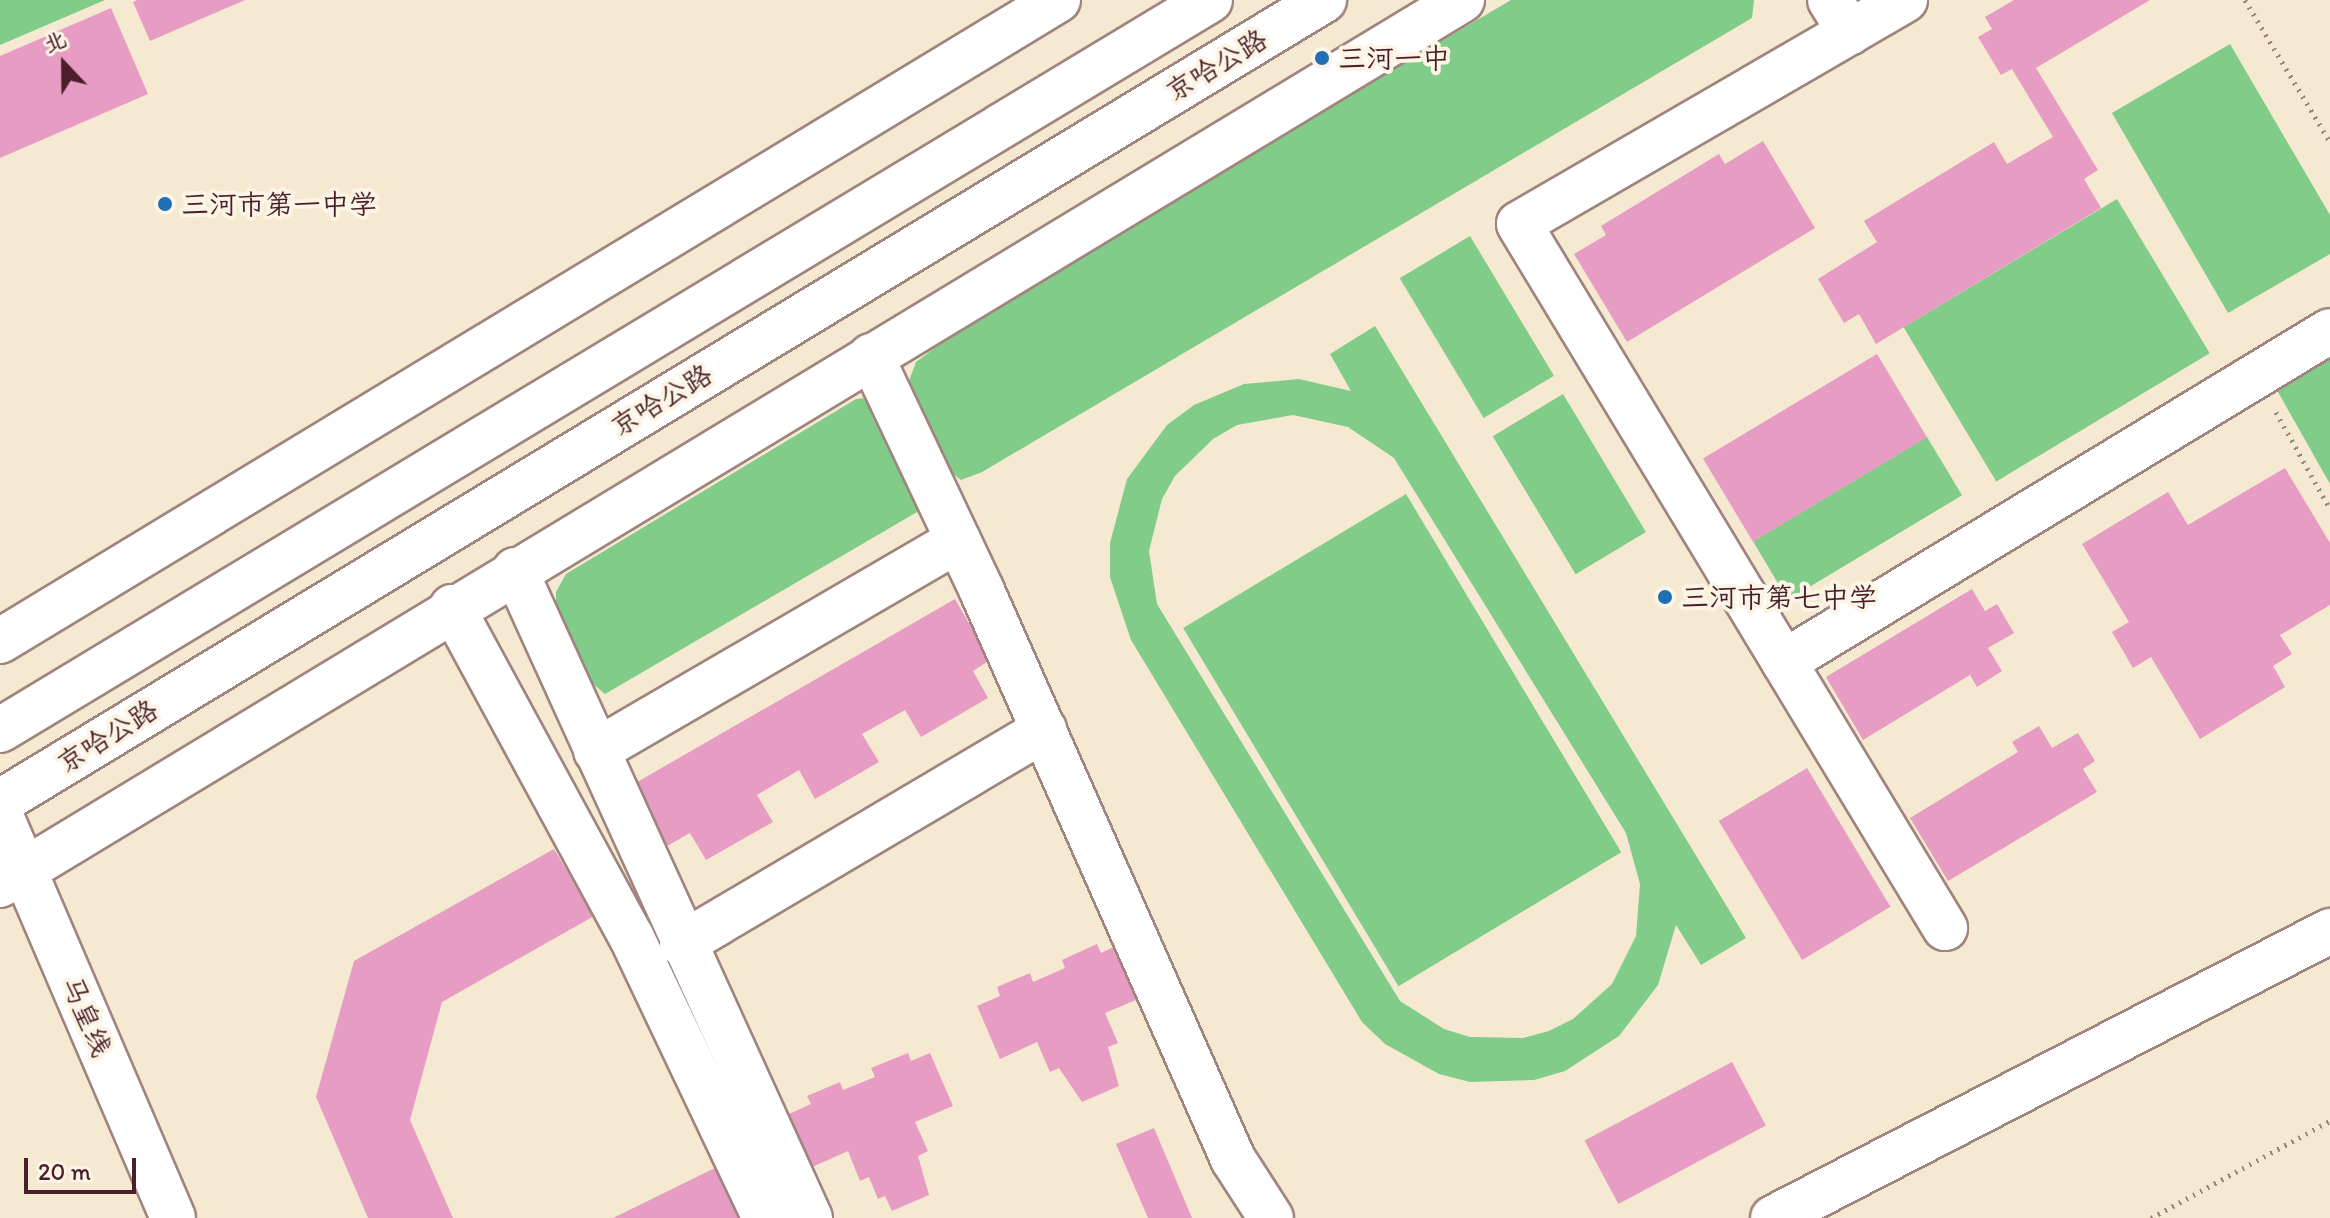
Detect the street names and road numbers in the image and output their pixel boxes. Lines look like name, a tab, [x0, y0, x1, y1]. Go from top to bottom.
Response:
street label: 京哈公路	[1159, 22, 1273, 108]
street label: 京哈公路	[604, 357, 718, 443]
street label: 京哈公路	[51, 692, 163, 780]
street label: 马皇线	[55, 971, 119, 1061]

